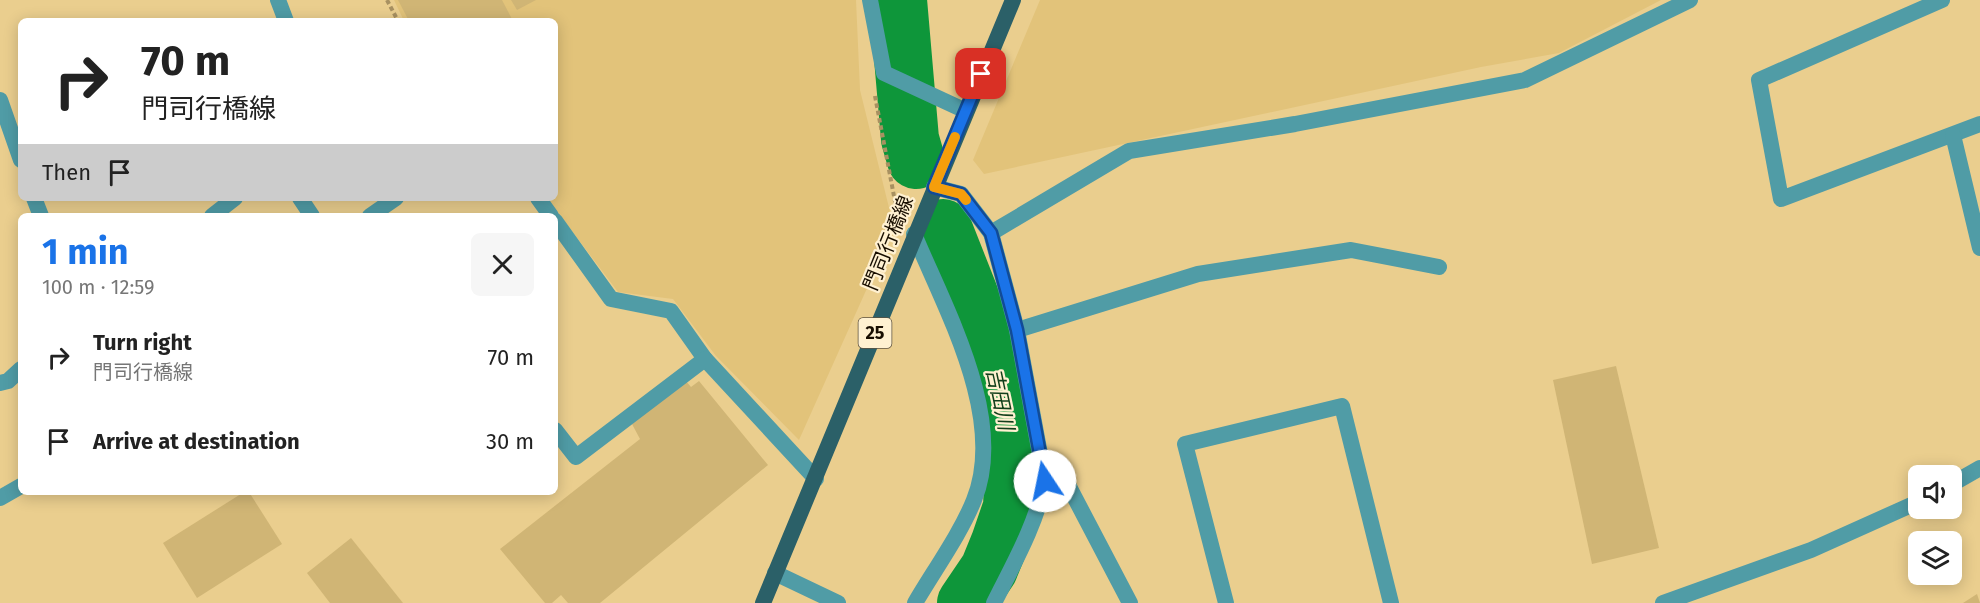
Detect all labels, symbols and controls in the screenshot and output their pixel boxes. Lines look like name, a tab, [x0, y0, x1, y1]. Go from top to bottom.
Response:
text: 70 m	[141, 36, 230, 86]
icon: right	[42, 42, 120, 120]
pin	[955, 48, 1006, 99]
icon: arrive	[964, 57, 997, 90]
text: 門司行橋線	[141, 93, 276, 125]
icon: arrive	[103, 156, 136, 189]
text: Then	[42, 159, 91, 186]
street label: 門司行橋線	[858, 192, 918, 294]
text: 1 min	[42, 230, 129, 274]
button: close	[471, 233, 534, 296]
text: 100 m · 12:59	[42, 275, 154, 299]
road number: 25	[858, 318, 892, 348]
text: Turn right	[93, 329, 192, 356]
icon: right	[42, 341, 75, 374]
text: 70 m	[488, 344, 534, 371]
text: 門司行橋線	[93, 360, 193, 384]
water label: 吉田川	[981, 365, 1020, 434]
icon: arrive	[42, 425, 75, 458]
text: Arrive at destination	[93, 428, 300, 455]
text: 30 m	[486, 428, 534, 455]
position arrow	[1013, 449, 1077, 513]
map controls	[1908, 465, 1962, 585]
button: sound	[1908, 465, 1962, 519]
button: layers	[1908, 531, 1962, 585]

